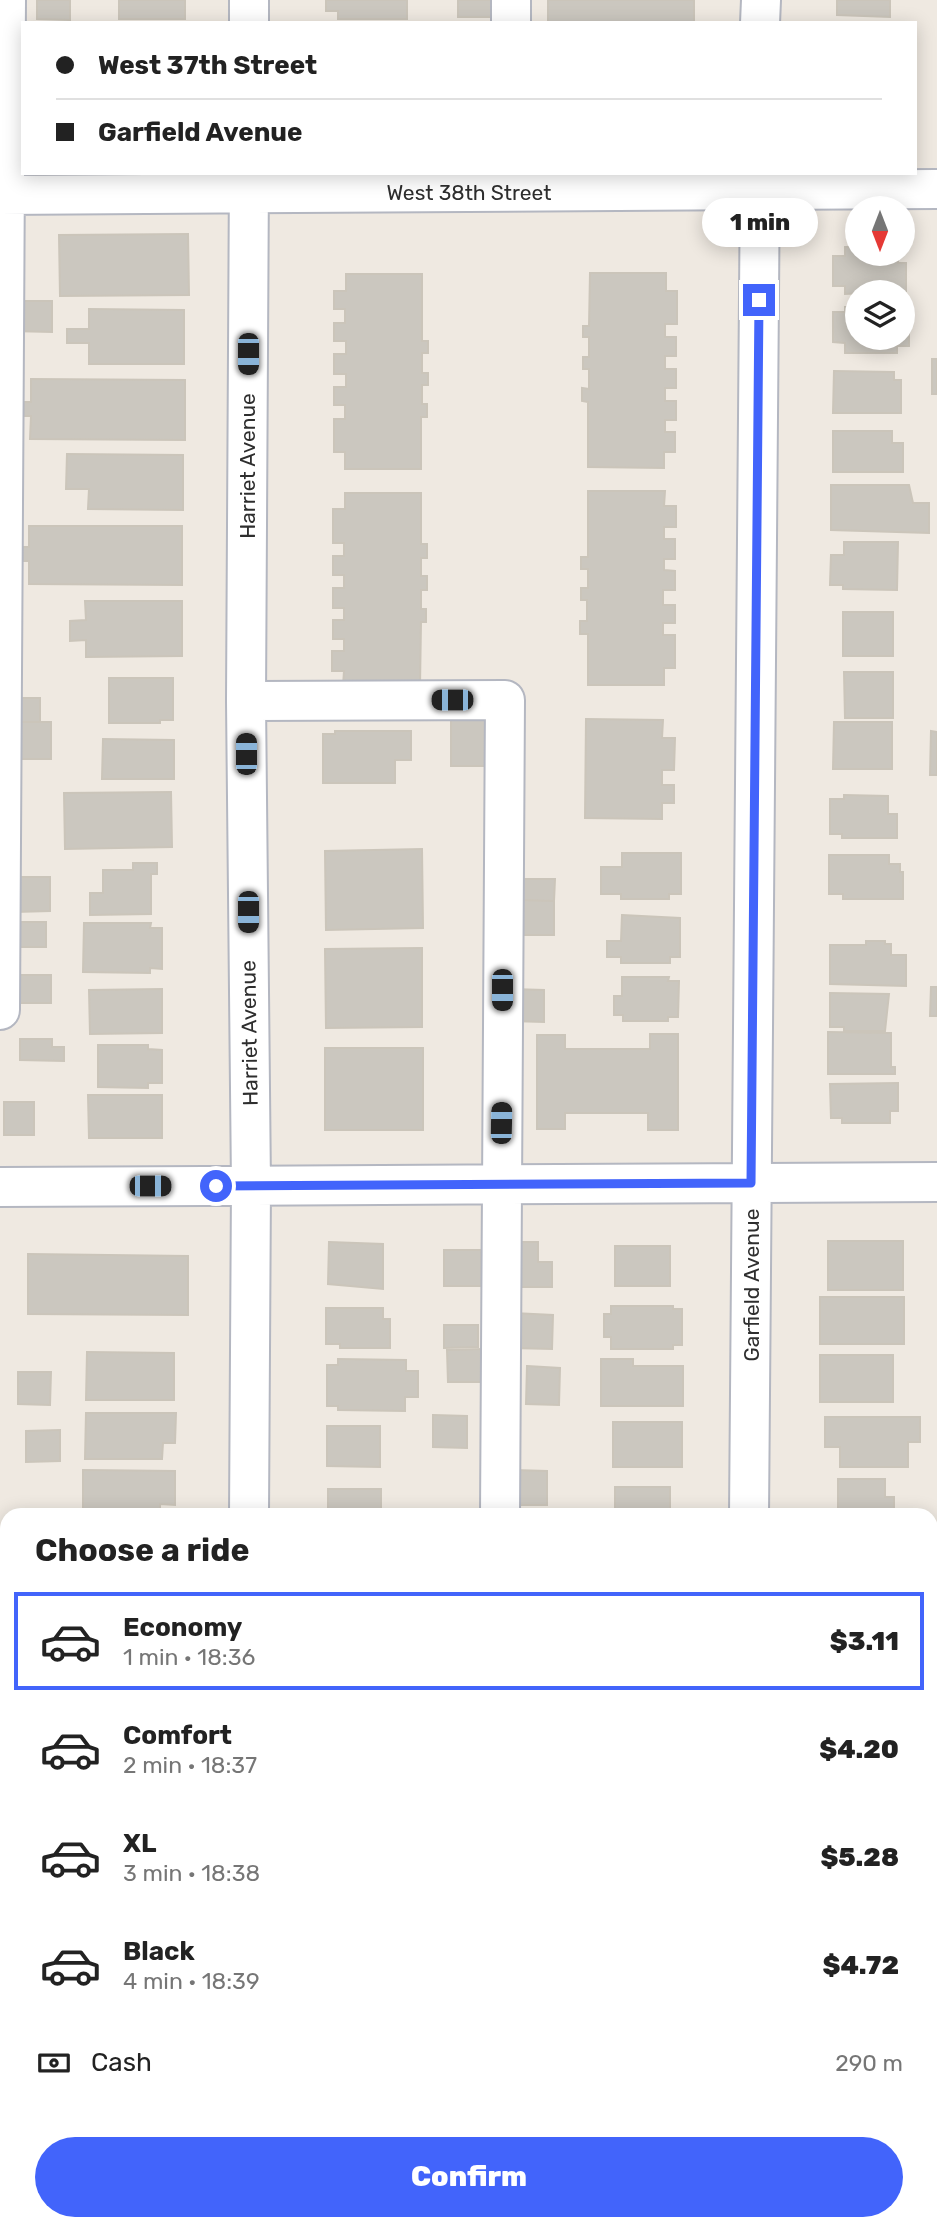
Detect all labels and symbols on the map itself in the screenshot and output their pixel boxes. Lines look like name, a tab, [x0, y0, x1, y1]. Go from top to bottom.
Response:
street label: West 38th Street	[386, 180, 552, 205]
north arrow	[845, 196, 915, 266]
callout: 1 min	[701, 198, 817, 247]
route end	[743, 284, 775, 316]
car	[238, 333, 259, 375]
street label: Harriet Avenue	[235, 393, 260, 539]
car	[432, 690, 474, 711]
car	[236, 733, 257, 775]
car	[238, 891, 259, 933]
street label: Harriet Avenue	[235, 960, 263, 1106]
car	[492, 969, 513, 1011]
car	[491, 1102, 512, 1144]
route start	[200, 1170, 232, 1202]
car	[130, 1176, 172, 1197]
street label: Garfield Avenue	[739, 1209, 764, 1361]

